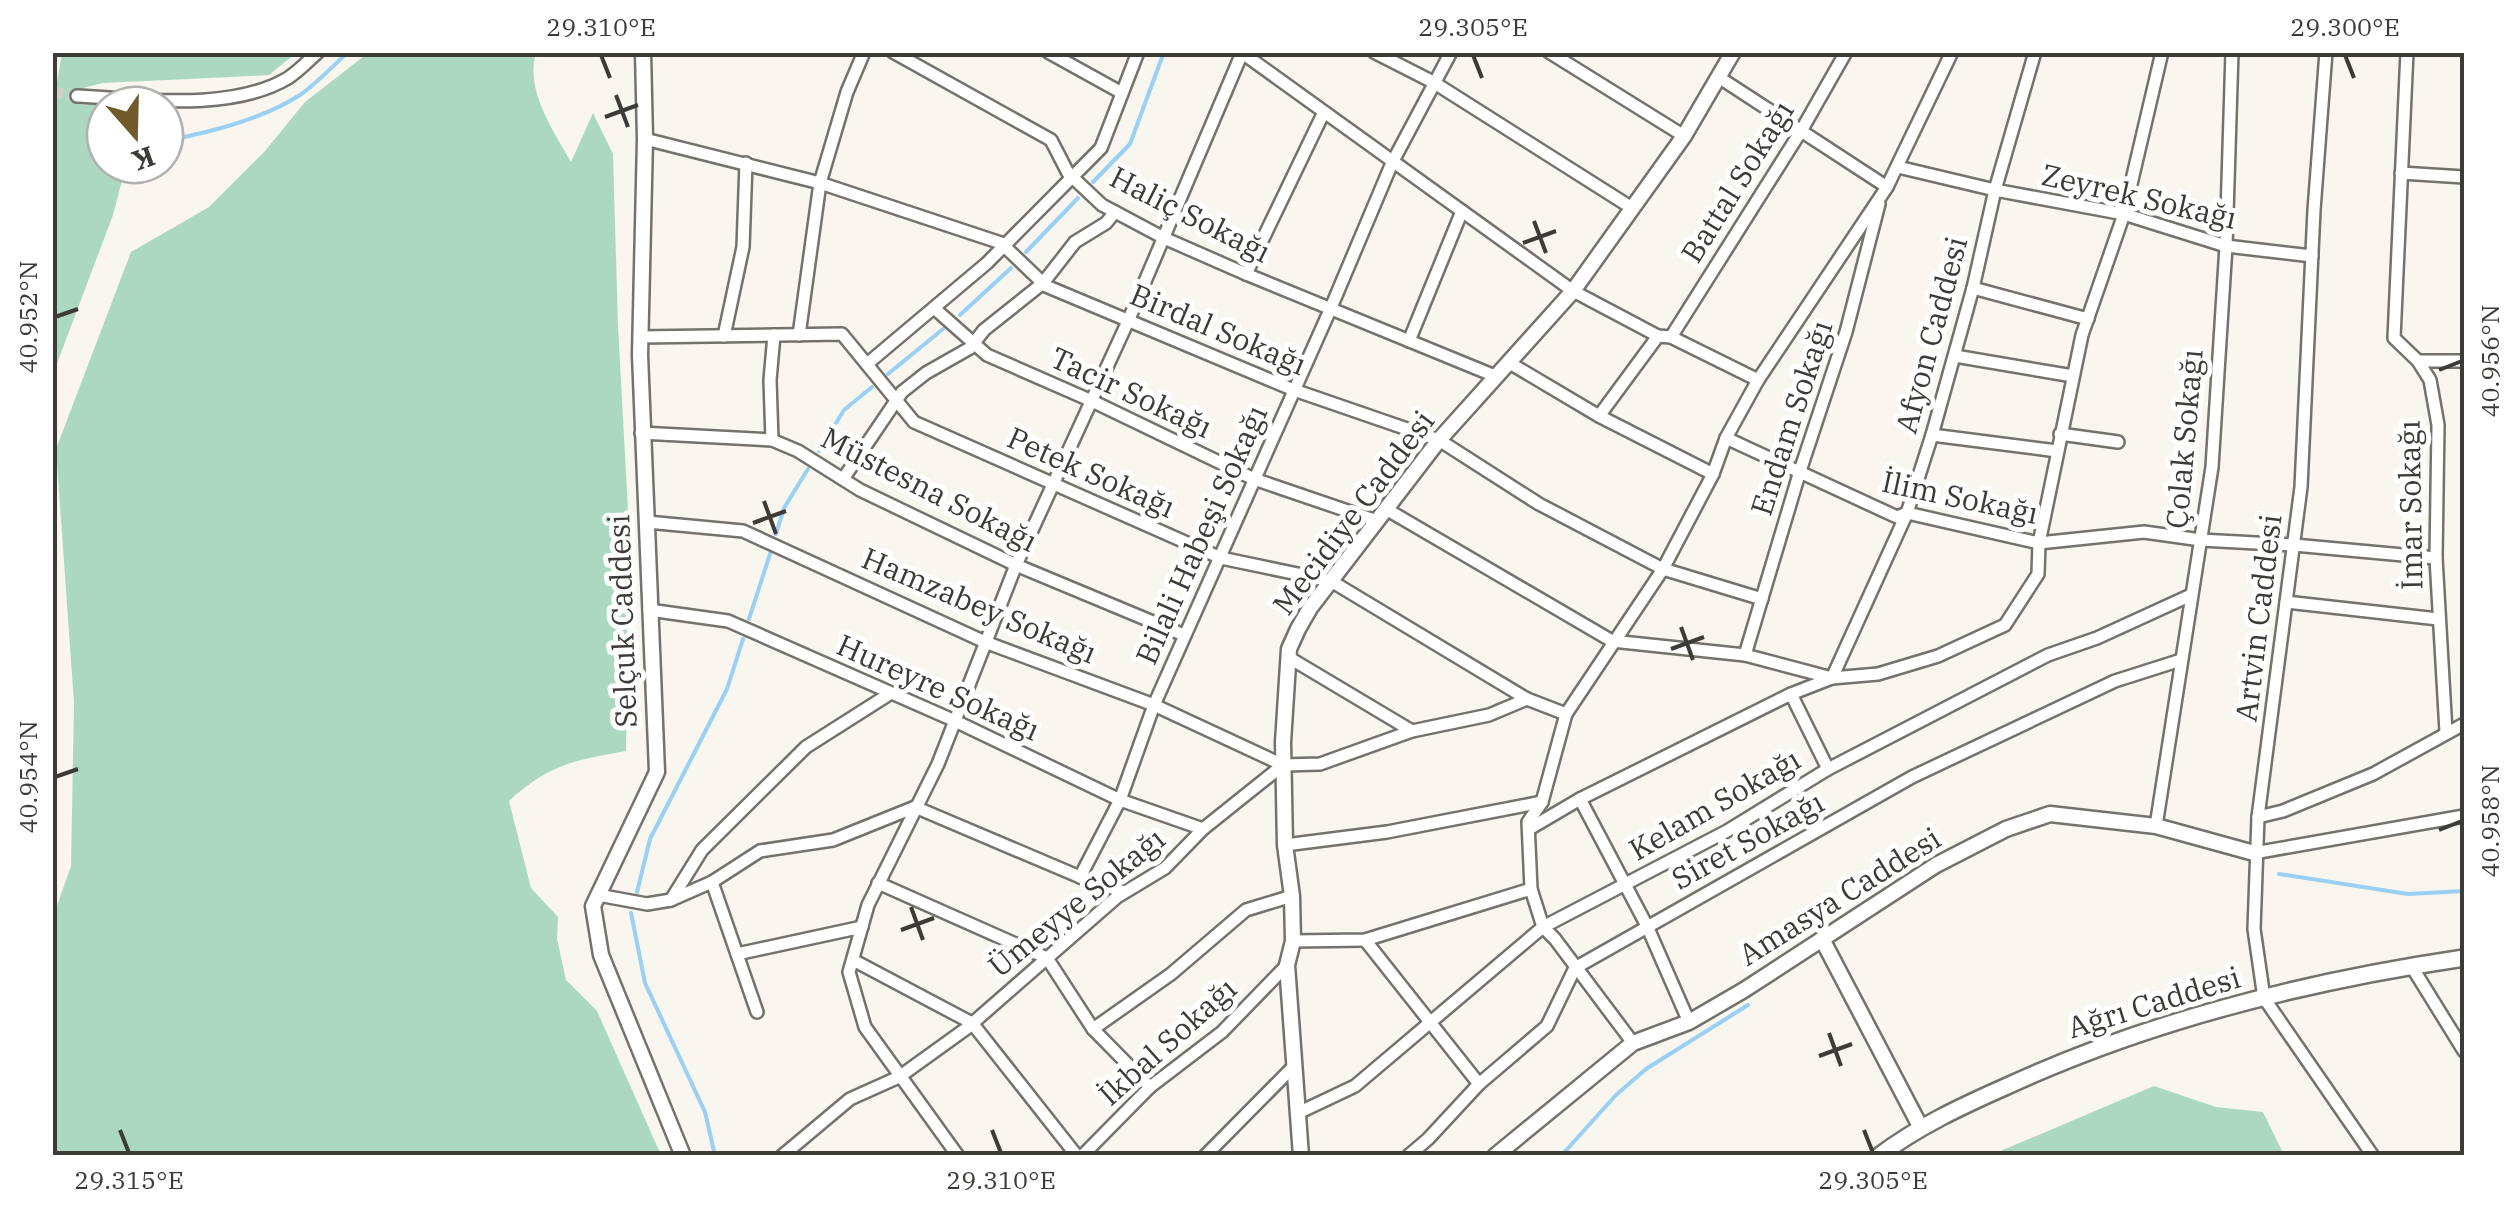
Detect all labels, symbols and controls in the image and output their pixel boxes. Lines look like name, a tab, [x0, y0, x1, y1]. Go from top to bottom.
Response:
text: 29.310°E	[546, 10, 656, 43]
text: 29.305°E	[1418, 10, 1528, 43]
text: 29.300°E	[2290, 10, 2400, 43]
north arrow	[85, 85, 185, 185]
street label: Battal Sokağı	[1672, 93, 1802, 269]
text: K	[127, 138, 160, 180]
street label: Zeyrek Sokağı	[2038, 154, 2241, 237]
street label: Haliç Sokağı	[1104, 157, 1278, 271]
street label: Afyon Caddesi	[1886, 232, 1976, 437]
text: 40.952°N	[11, 261, 44, 373]
street label: Birdal Sokağı	[1125, 274, 1313, 383]
text: 40.956°N	[2473, 305, 2506, 417]
street label: Endam Sokağı	[1741, 315, 1840, 520]
street label: Tacir Sokağı	[1045, 337, 1219, 446]
street label: Çolak Sokağı	[2156, 347, 2211, 530]
street label: Bilali Habeşi Sokağı	[1126, 399, 1275, 670]
street label: Mecidiye Caddesi	[1263, 402, 1442, 622]
street label: Müstesna Sokağı	[815, 417, 1044, 560]
street label: Petek Sokağı	[1002, 417, 1182, 526]
street label: İmar Sokağı	[2389, 420, 2430, 590]
street label: İlim Sokağı	[1879, 461, 2042, 532]
street label: Artvin Caddesi	[2225, 512, 2290, 724]
street label: Selçuk Caddesi	[598, 514, 645, 728]
street label: Hamzabey Sokağı	[856, 538, 1103, 672]
street label: Hureyre Sokağı	[831, 624, 1046, 749]
text: 40.954°N	[11, 721, 44, 833]
street label: Kelam Sokağı	[1622, 739, 1807, 868]
text: 40.958°N	[2473, 765, 2506, 877]
street label: Siret Sokağı	[1664, 782, 1830, 898]
street label: Amasya Caddesi	[1731, 818, 1948, 974]
street label: Ümeyye Sokağı	[980, 819, 1172, 985]
street label: Ağrı Caddesi	[2062, 957, 2245, 1046]
street label: İkbal Sokağı	[1090, 969, 1244, 1113]
text: 29.315°E	[74, 1163, 184, 1196]
text: 29.310°E	[946, 1163, 1056, 1196]
text: 29.305°E	[1818, 1163, 1928, 1196]

